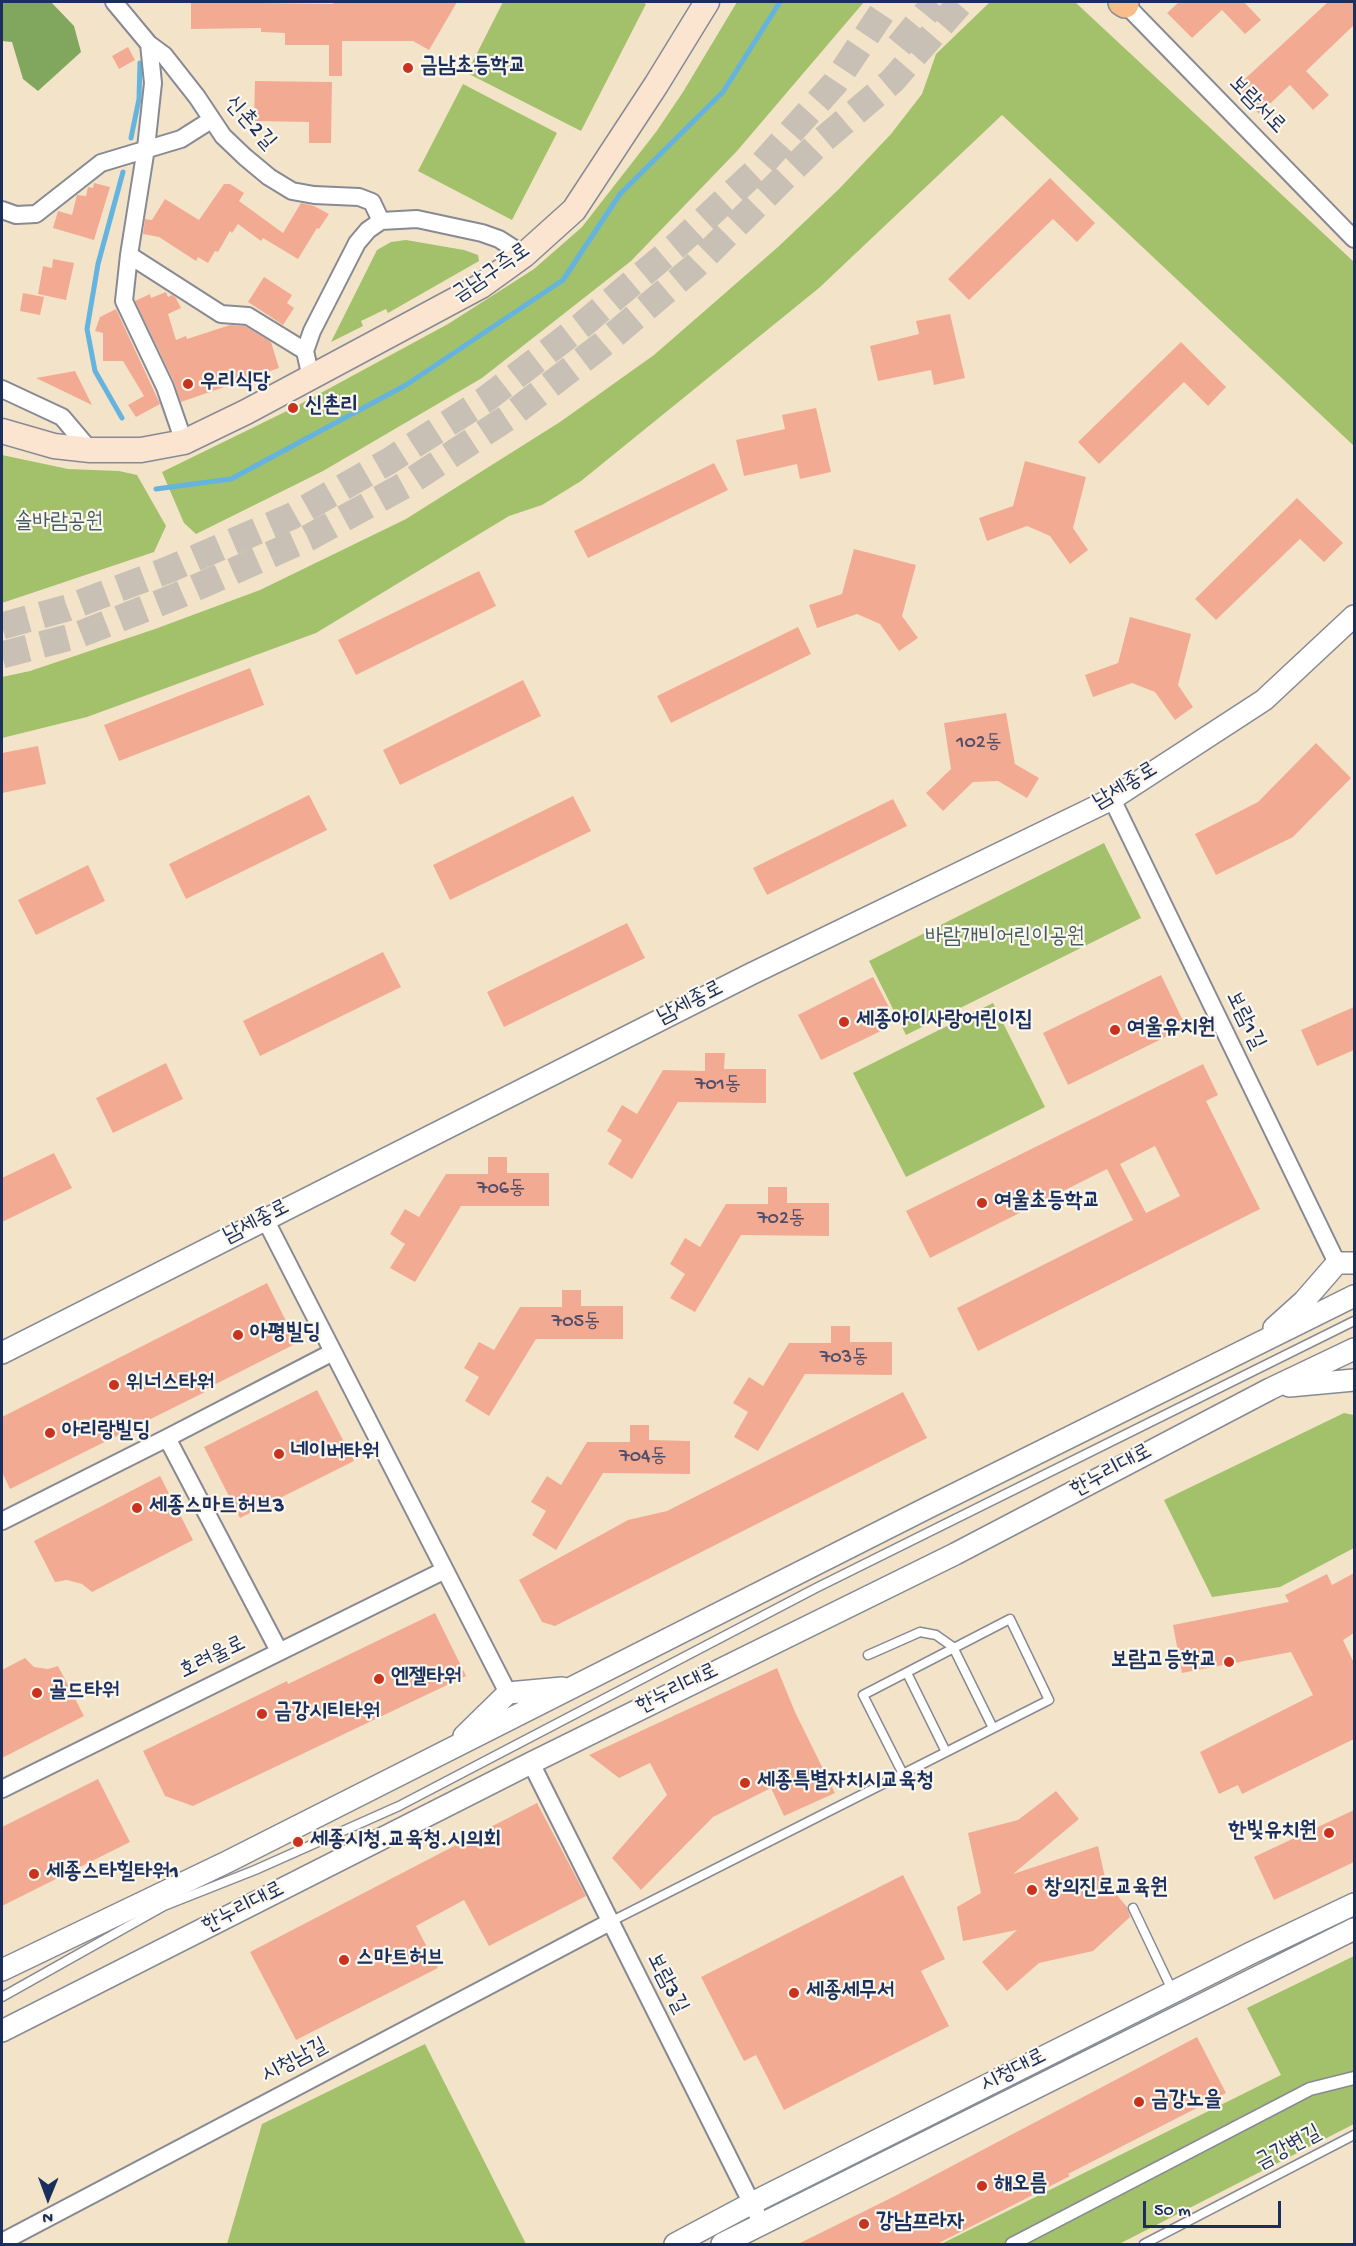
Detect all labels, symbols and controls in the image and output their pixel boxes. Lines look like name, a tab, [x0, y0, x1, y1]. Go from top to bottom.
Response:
place label: 금남초등학교	[420, 55, 526, 81]
marker: 금남초등학교	[401, 61, 415, 75]
street label: 보람서로	[1222, 71, 1290, 141]
street label: 신촌2길	[218, 91, 280, 157]
street label: 금남구즉로	[448, 238, 536, 310]
place label: 우리식당	[200, 371, 271, 397]
marker: 우리식당	[181, 377, 195, 391]
place label: 신촌리	[305, 395, 358, 421]
marker: 신촌리	[286, 401, 300, 415]
park label: 솔바람공원	[15, 511, 103, 537]
house number: 102동	[956, 732, 1002, 756]
street label: 남세종로	[1089, 757, 1163, 817]
park label: 바람개비어린이공원	[925, 926, 1085, 952]
street label: 남세종로	[653, 976, 729, 1032]
street label: 보람1길	[1219, 987, 1269, 1055]
place label: 세종아이사랑어린이집	[856, 1009, 1033, 1035]
marker: 세종아이사랑어린이집	[837, 1015, 851, 1029]
place label: 여울유치원	[1127, 1017, 1216, 1043]
marker: 여울유치원	[1108, 1023, 1122, 1037]
house number: 701동	[695, 1074, 741, 1098]
house number: 706동	[477, 1178, 525, 1202]
place label: 여울초등학교	[994, 1190, 1100, 1216]
street label: 남세종로	[219, 1195, 295, 1251]
marker: 여울초등학교	[975, 1196, 989, 1210]
house number: 702동	[757, 1208, 805, 1232]
house number: 705동	[552, 1311, 600, 1335]
place label: 아평빌딩	[250, 1322, 321, 1348]
marker: 아평빌딩	[231, 1328, 245, 1342]
house number: 703동	[820, 1347, 868, 1371]
place label: 위너스타워	[126, 1372, 215, 1398]
marker: 위너스타워	[107, 1378, 121, 1392]
place label: 아리랑빌딩	[62, 1420, 151, 1446]
marker: 아리랑빌딩	[43, 1426, 57, 1440]
street label: 한누리대로	[1067, 1440, 1157, 1504]
place label: 네이버타워	[291, 1441, 380, 1467]
house number: 704동	[619, 1446, 667, 1470]
marker: 네이버타워	[272, 1447, 286, 1461]
place label: 세종스마트허브3	[149, 1495, 284, 1521]
marker: 세종스마트허브3	[130, 1501, 144, 1515]
street label: 호려울로	[175, 1632, 251, 1686]
place label: 보람고등학교	[1111, 1649, 1217, 1675]
marker: 보람고등학교	[1222, 1655, 1236, 1669]
street label: 한누리대로	[632, 1659, 724, 1721]
place label: 엔젤타워	[391, 1666, 462, 1692]
marker: 엔젤타워	[372, 1672, 386, 1686]
place label: 골드타워	[49, 1680, 120, 1706]
marker: 골드타워	[30, 1686, 44, 1700]
place label: 금강시티타워	[274, 1701, 380, 1727]
marker: 금강시티타워	[255, 1707, 269, 1721]
place label: 세종특별자치시교육청	[757, 1770, 934, 1796]
marker: 세종특별자치시교육청	[738, 1776, 752, 1790]
place label: 한빛유치원	[1228, 1820, 1317, 1846]
marker: 한빛유치원	[1322, 1826, 1336, 1840]
place label: 세종시청.교육청.시의회	[310, 1829, 501, 1855]
marker: 세종시청.교육청.시의회	[291, 1835, 305, 1849]
place label: 세종스타힐타워1	[46, 1861, 179, 1887]
marker: 세종스타힐타워1	[27, 1867, 41, 1881]
street label: 한누리대로	[199, 1877, 289, 1941]
place label: 창의진로교육원	[1044, 1877, 1168, 1903]
marker: 창의진로교육원	[1025, 1883, 1039, 1897]
place label: 스마트허브	[356, 1947, 445, 1973]
street label: 보람3길	[640, 1949, 692, 2019]
marker: 스마트허브	[337, 1953, 351, 1967]
place label: 세종세무서	[806, 1980, 895, 2006]
marker: 세종세무서	[787, 1986, 801, 2000]
street label: 시청남길	[258, 2034, 332, 2090]
street label: 시청대로	[976, 2044, 1052, 2100]
place label: 금강노을	[1151, 2089, 1222, 2115]
marker: 금강노을	[1132, 2095, 1146, 2109]
street label: 금강변길	[1252, 2121, 1326, 2177]
north arrow	[18, 2168, 78, 2228]
place label: 해오름	[994, 2173, 1047, 2199]
marker: 해오름	[975, 2179, 989, 2193]
scale bar	[1146, 2189, 1284, 2227]
text: 50 m	[1154, 2201, 1191, 2222]
text: N	[42, 2207, 53, 2226]
place label: 강남프라자	[876, 2211, 965, 2237]
marker: 강남프라자	[857, 2217, 871, 2231]

